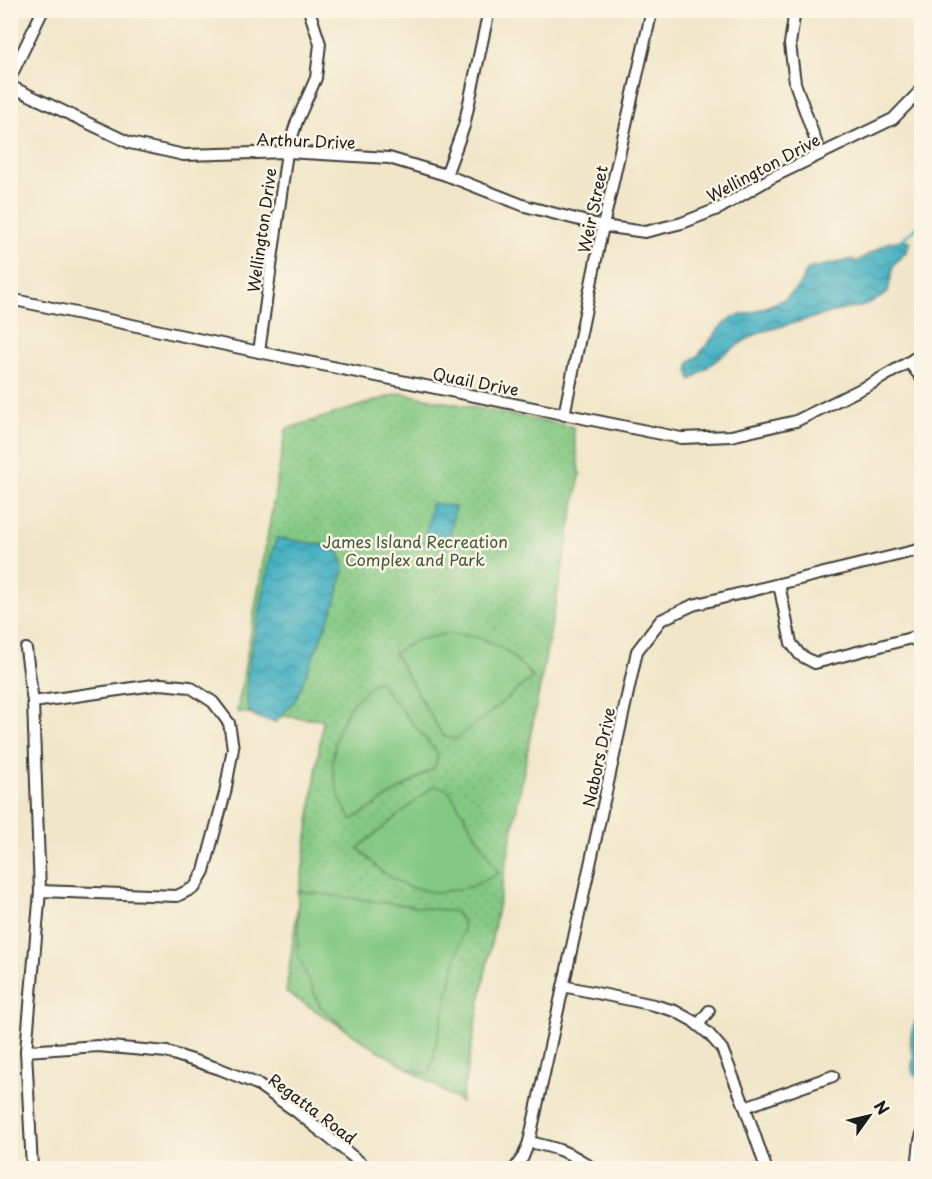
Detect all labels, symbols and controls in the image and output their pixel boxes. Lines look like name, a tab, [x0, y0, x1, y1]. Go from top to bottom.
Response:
street label: Arthur Drive	[256, 126, 356, 154]
street label: Wellington Drive	[702, 127, 824, 207]
street label: Weir Street	[571, 163, 613, 255]
street label: Wellington Drive	[240, 166, 282, 294]
street label: Quail Drive	[431, 361, 521, 401]
park label: James Island Recreation Complex and Park	[322, 529, 508, 571]
street label: Nabors Drive	[576, 705, 620, 809]
street label: Regatta Road	[264, 1067, 362, 1149]
north arrow	[839, 1086, 899, 1146]
text: N	[869, 1095, 896, 1119]

